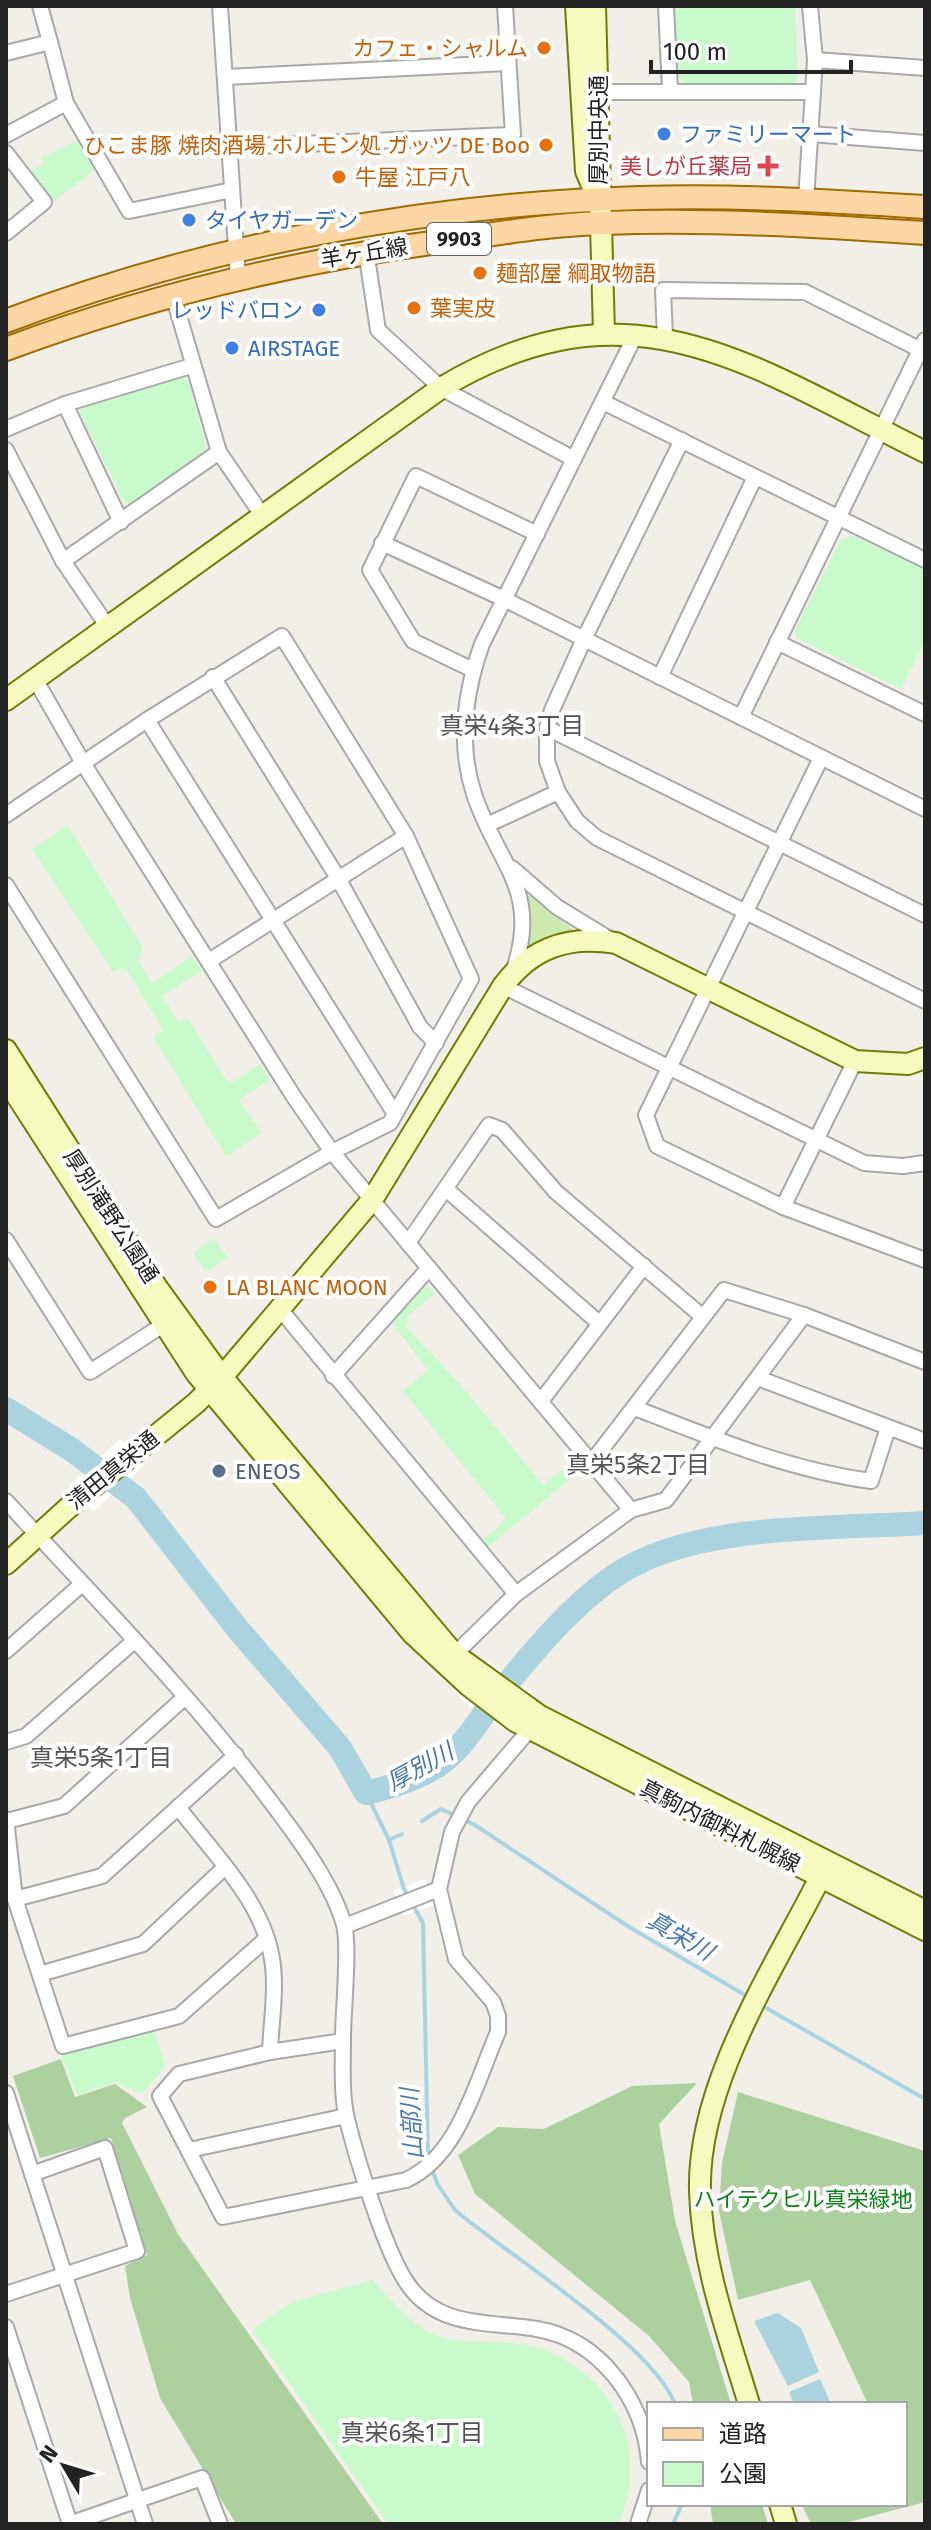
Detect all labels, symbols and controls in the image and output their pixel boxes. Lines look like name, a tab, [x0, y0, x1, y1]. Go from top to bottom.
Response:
scale bar	[651, 24, 851, 74]
place label: カフェ・シャルム	[352, 35, 528, 62]
text: 100 m	[663, 38, 727, 66]
marker: カフェ・シャルム	[535, 39, 553, 57]
street label: 厚別中央通	[585, 75, 612, 185]
place label: ファミリーマート	[680, 121, 856, 148]
marker: ファミリーマート	[655, 125, 673, 143]
place label: ひこま豚 焼肉酒場 ホルモン処 ガッツ DE Boo	[84, 132, 530, 159]
marker: ひこま豚 焼肉酒場 ホルモン処 ガッツ DE Boo	[537, 136, 555, 154]
place label: 美しが丘薬局	[620, 153, 752, 180]
marker: 美しが丘薬局	[759, 157, 777, 175]
place label: 牛屋 江戸八	[355, 164, 471, 191]
marker: 牛屋 江戸八	[330, 168, 348, 186]
place label: タイヤガーデン	[205, 207, 358, 234]
marker: タイヤガーデン	[180, 211, 198, 229]
road number: 9903	[427, 223, 491, 255]
street label: 羊ヶ丘線	[318, 233, 410, 273]
place label: 麺部屋 綱取物語	[496, 260, 656, 287]
marker: 麺部屋 綱取物語	[471, 264, 489, 282]
place label: 葉実皮	[430, 295, 496, 322]
place label: レッドバロン	[171, 297, 303, 324]
marker: 葉実皮	[405, 299, 423, 317]
marker: レッドバロン	[310, 301, 328, 319]
place label: AIRSTAGE	[248, 335, 340, 362]
marker: AIRSTAGE	[223, 339, 241, 357]
district label: 真栄4条3丁目	[440, 712, 584, 740]
street label: 厚別滝野公園通	[58, 1144, 164, 1288]
place label: LA BLANC MOON	[226, 1274, 388, 1301]
marker: LA BLANC MOON	[201, 1278, 219, 1296]
street label: 清田真栄通	[62, 1425, 164, 1515]
district label: 真栄5条2丁目	[566, 1451, 710, 1479]
place label: ENEOS	[235, 1458, 301, 1485]
marker: ENEOS	[210, 1462, 228, 1480]
water label: 厚別川	[382, 1736, 461, 1797]
district label: 真栄5条1丁目	[30, 1744, 172, 1772]
street label: 真駒内御料札幌線	[635, 1774, 805, 1878]
water label: 真栄川	[642, 1906, 721, 1968]
water label: 山部川	[395, 2084, 428, 2161]
park label: ハイテクヒル真栄緑地	[693, 2186, 913, 2213]
legend	[647, 2402, 907, 2506]
district label: 真栄6条1丁目	[340, 2419, 484, 2447]
text: 道路	[719, 2420, 767, 2448]
north arrow	[24, 2426, 104, 2506]
text: N	[34, 2440, 64, 2468]
text: 公園	[719, 2460, 767, 2488]

